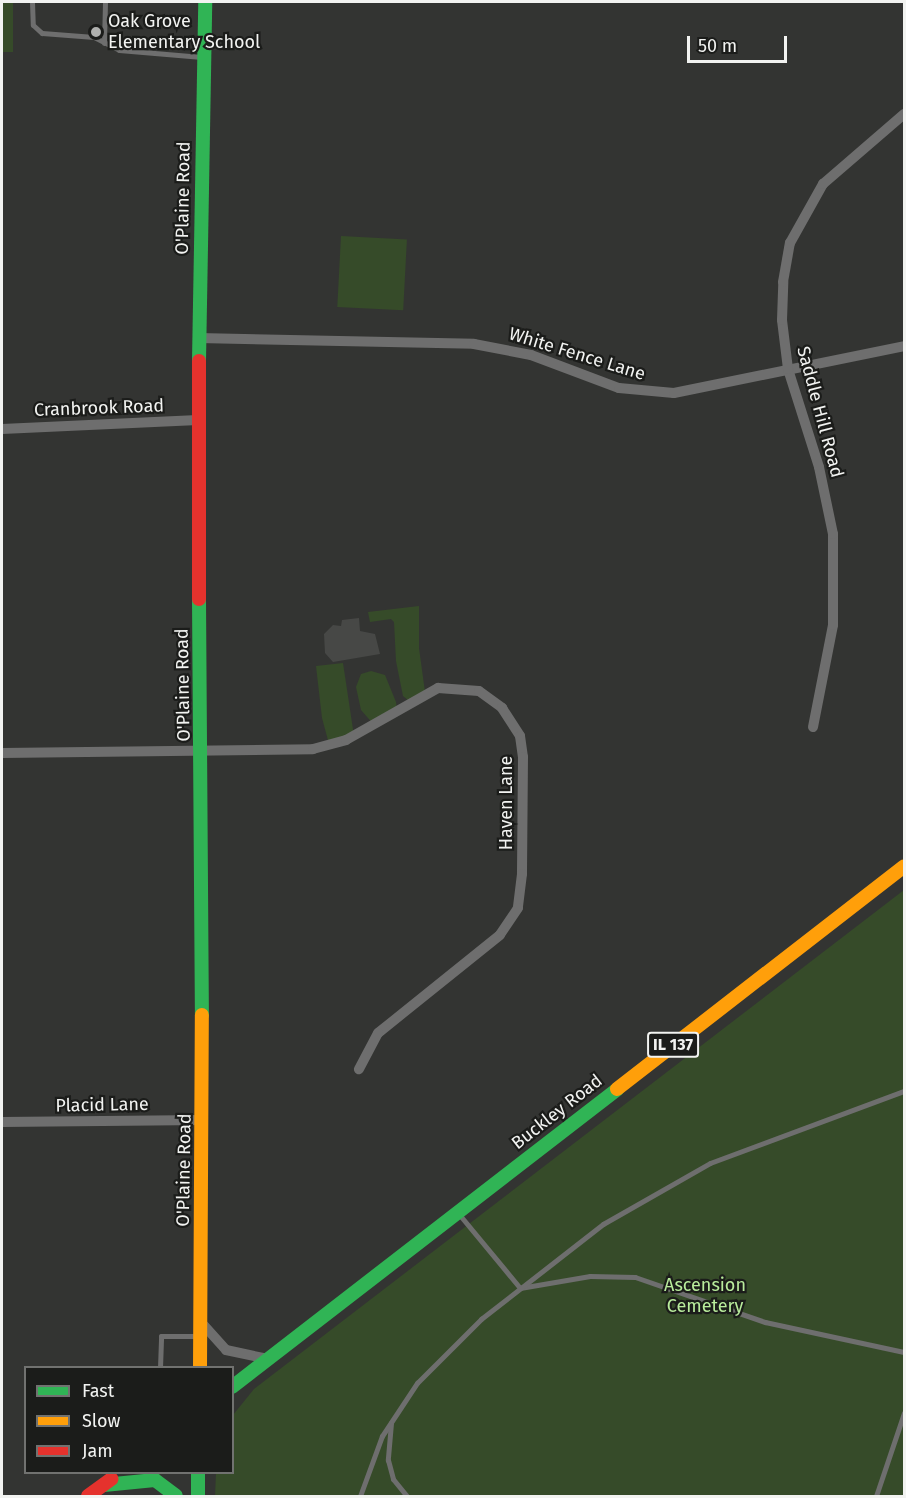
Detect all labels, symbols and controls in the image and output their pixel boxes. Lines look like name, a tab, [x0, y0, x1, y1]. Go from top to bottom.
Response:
place label: Oak Grove Elementary School	[108, 11, 260, 54]
scale bar	[690, 24, 790, 62]
marker: Oak Grove Elementary School	[89, 25, 103, 39]
text: 50 m	[698, 35, 737, 57]
street label: O'Plaine Road	[171, 141, 195, 255]
street label: White Fence Lane	[506, 323, 648, 385]
street label: Saddle Hill Road	[792, 344, 848, 480]
street label: Cranbrook Road	[34, 395, 164, 421]
street label: O'Plaine Road	[171, 628, 195, 742]
street label: Haven Lane	[495, 756, 517, 850]
road number: IL 137	[646, 1032, 700, 1058]
street label: Buckley Road	[507, 1070, 607, 1154]
street label: Placid Lane	[55, 1093, 149, 1117]
street label: O'Plaine Road	[172, 1113, 196, 1227]
park label: Ascension Cemetery	[664, 1275, 746, 1318]
legend	[24, 1366, 234, 1474]
text: Fast	[82, 1380, 114, 1402]
text: Slow	[82, 1410, 120, 1432]
text: Jam	[82, 1440, 113, 1462]

